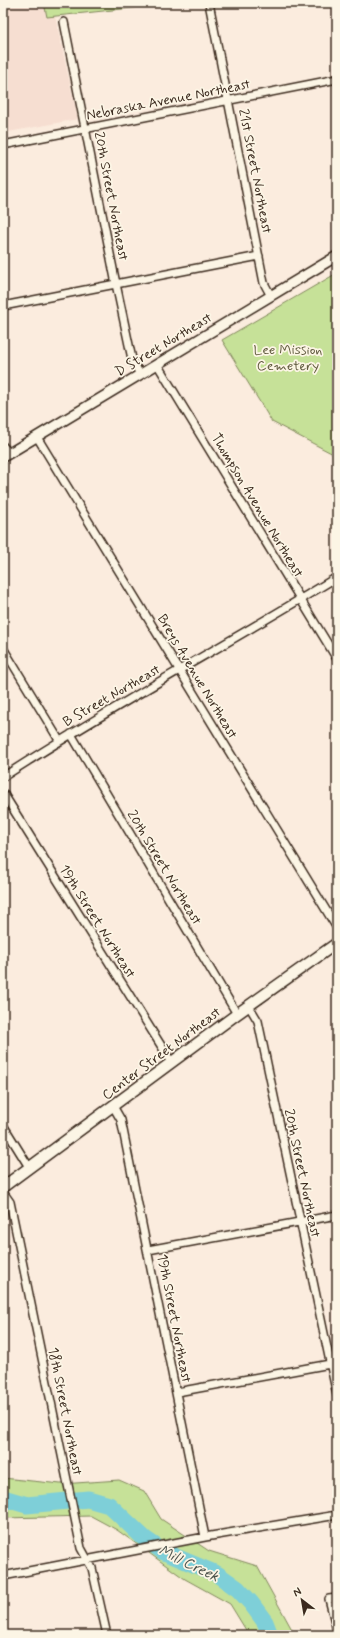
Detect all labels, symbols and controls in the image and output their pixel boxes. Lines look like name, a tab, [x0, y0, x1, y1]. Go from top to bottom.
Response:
street label: Nebraska Avenue Northeast	[85, 75, 252, 125]
street label: 21st Street Northeast	[234, 107, 276, 235]
street label: 20th Street Northeast	[90, 130, 132, 262]
street label: D Street Northeast	[112, 309, 216, 381]
park label: Lee Mission Cemetery	[254, 341, 322, 375]
street label: Thompson Avenue Northeast	[207, 430, 308, 581]
street label: Breys Avenue Northeast	[153, 611, 242, 742]
street label: B Street Northeast	[60, 661, 164, 731]
street label: 20th Street Northeast	[123, 807, 206, 928]
street label: 19th Street Northeast	[55, 861, 140, 982]
street label: Center Street Northeast	[99, 1003, 225, 1104]
street label: 20th Street Northeast	[280, 1107, 324, 1239]
street label: 19th Street Northeast	[153, 1252, 195, 1384]
street label: 18th Street Northeast	[44, 1346, 86, 1477]
water label: Mill Creek	[155, 1541, 223, 1587]
north arrow	[282, 1580, 322, 1620]
text: N	[291, 1584, 304, 1600]

